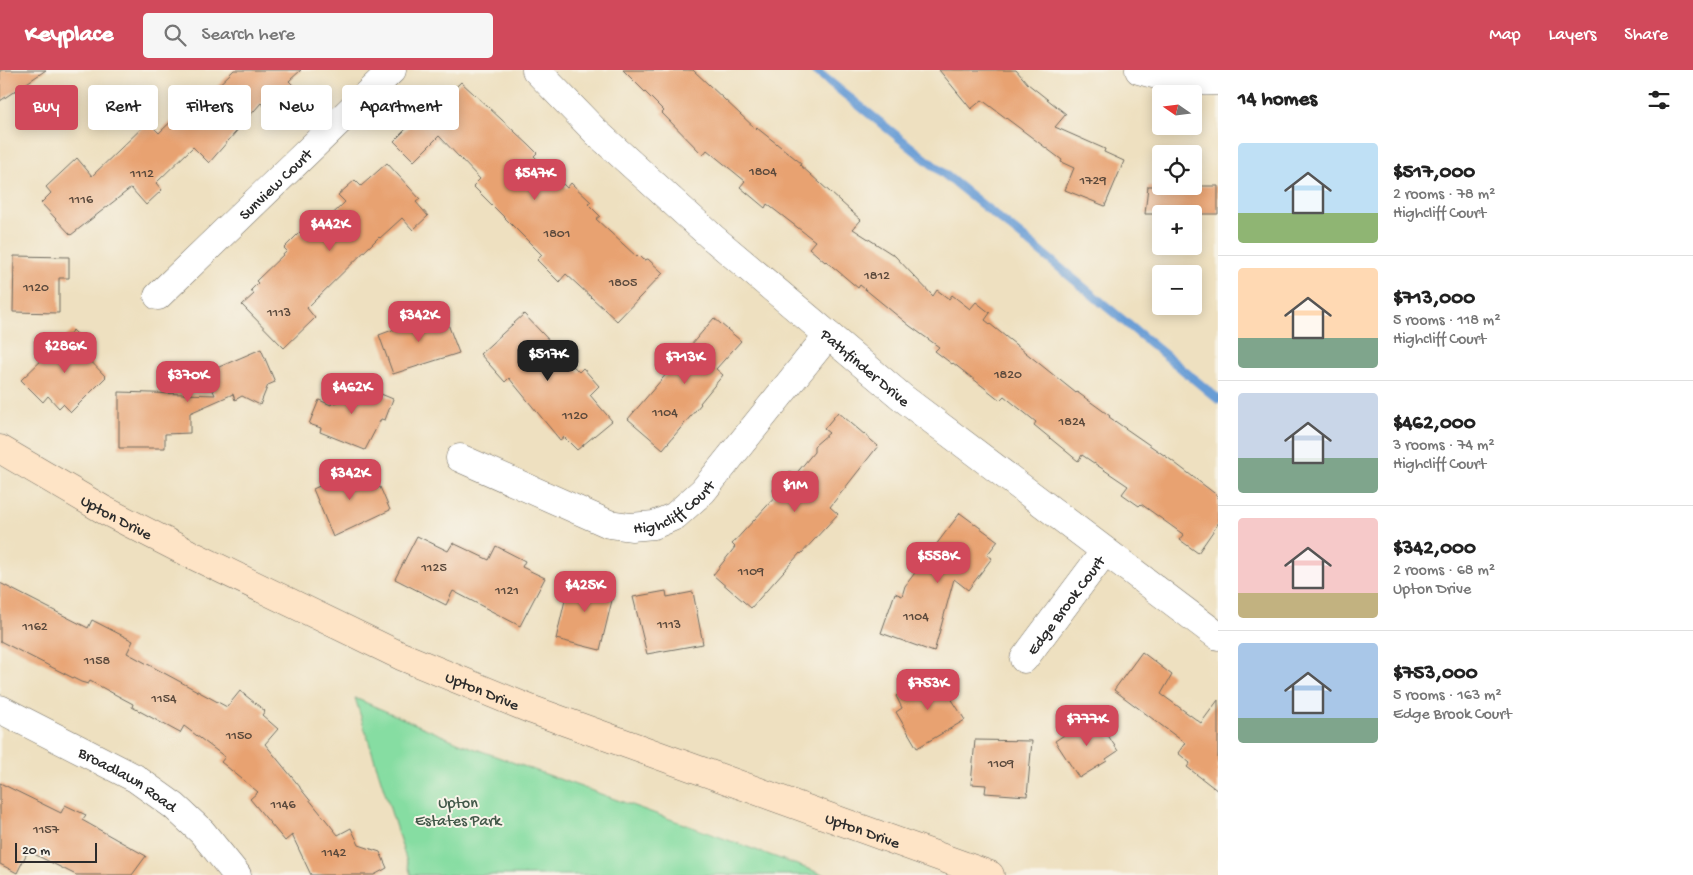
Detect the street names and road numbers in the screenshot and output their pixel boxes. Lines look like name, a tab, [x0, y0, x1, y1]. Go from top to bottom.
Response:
street label: Sunview Court	[236, 145, 319, 226]
street label: Pathfinder Drive	[814, 326, 913, 413]
street label: Highcliff Court	[633, 477, 722, 540]
street label: Upton Drive	[76, 492, 155, 546]
street label: Edge Brook Court	[1024, 552, 1112, 660]
street label: Upton Drive	[442, 669, 522, 717]
street label: Broadlawn Road	[73, 744, 181, 819]
street label: Upton Drive	[822, 810, 903, 855]

